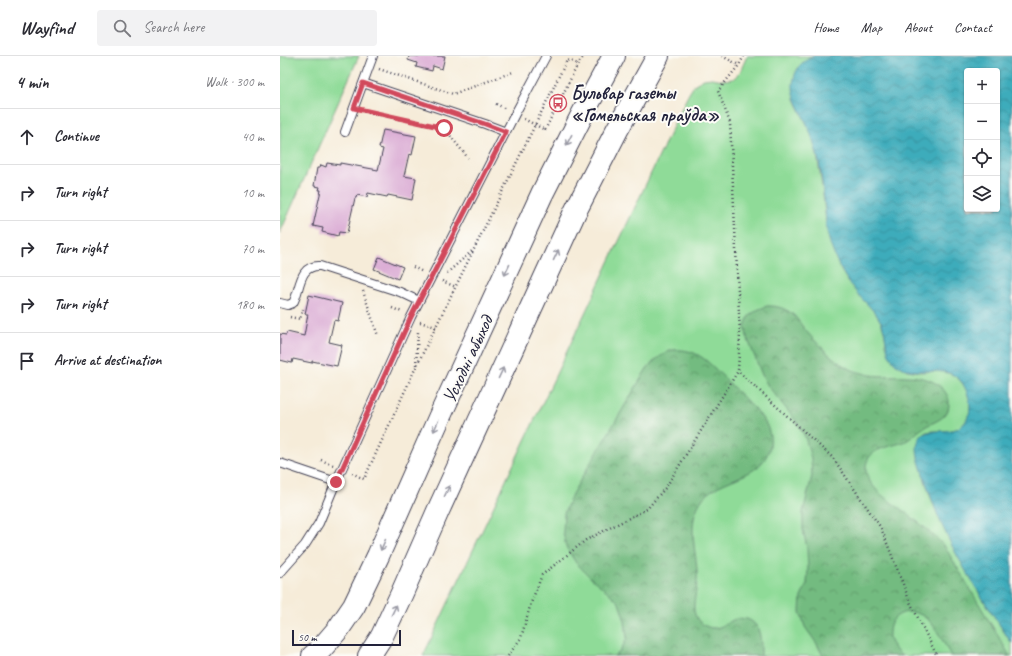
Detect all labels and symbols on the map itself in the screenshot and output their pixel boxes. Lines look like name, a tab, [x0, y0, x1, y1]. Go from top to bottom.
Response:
place label: Бульвар газеты «Гомельская праўда»	[571, 81, 720, 127]
bus stop icon: Бульвар газеты «Гомельская праўда»	[548, 93, 568, 113]
route start	[435, 119, 453, 137]
one-way arrow	[565, 134, 572, 146]
one-way arrow	[553, 249, 560, 261]
one-way arrow	[503, 263, 510, 275]
street label: Усходні абыход	[437, 310, 499, 407]
one-way arrow	[498, 367, 505, 379]
one-way arrow	[432, 420, 439, 432]
route end	[327, 473, 345, 491]
one-way arrow	[444, 485, 451, 497]
one-way arrow	[379, 539, 386, 551]
one-way arrow	[391, 604, 399, 616]
scale bar	[292, 628, 401, 647]

